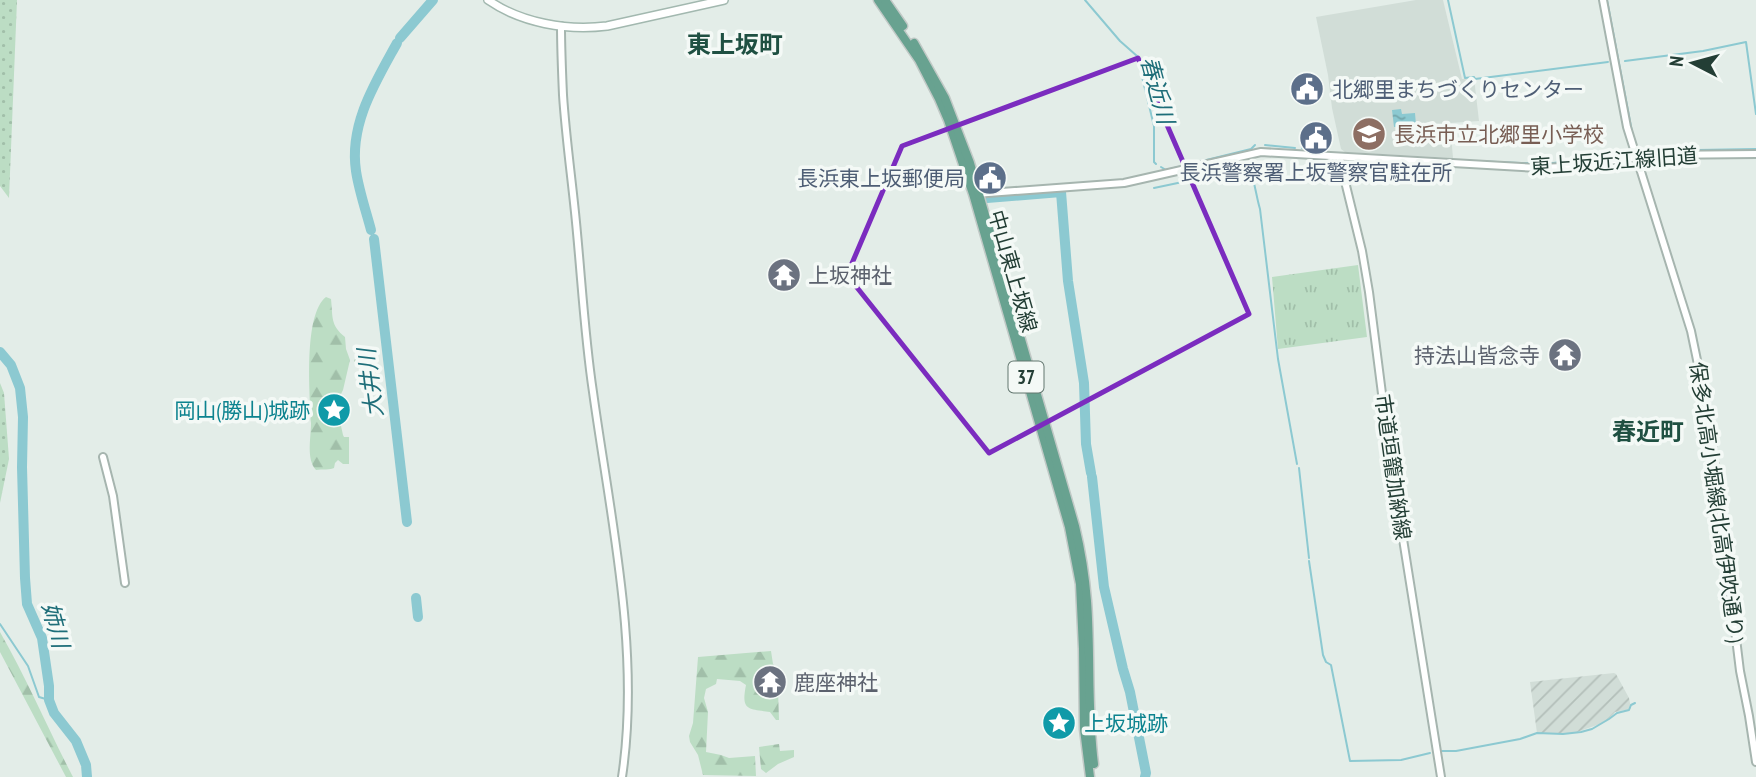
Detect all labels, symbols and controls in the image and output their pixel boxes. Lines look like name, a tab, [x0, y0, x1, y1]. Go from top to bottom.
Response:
north arrow	[1658, 28, 1728, 98]
district label: 東上坂町	[687, 29, 783, 60]
water label: 春近川	[1135, 53, 1182, 130]
text: N	[1664, 55, 1689, 68]
public building icon: 北郷里まちづくりセンター	[1288, 70, 1326, 108]
place label: 北郷里まちづくりセンター	[1332, 76, 1584, 103]
school or university icon: 長浜市立北郷里小学校	[1350, 115, 1388, 153]
public building icon: 長浜警察署上坂警察官駐在所	[1297, 119, 1335, 157]
place label: 長浜市立北郷里小学校	[1394, 121, 1604, 148]
street label: 東上坂近江線旧道	[1529, 142, 1699, 180]
public building icon: 長浜東上坂郵便局	[971, 159, 1009, 197]
place label: 長浜警察署上坂警察官駐在所	[1180, 159, 1453, 186]
place label: 長浜東上坂郵便局	[797, 165, 965, 192]
street label: 中山東上坂線	[983, 207, 1043, 335]
temple icon: 上坂神社	[765, 256, 803, 294]
place label: 上坂神社	[808, 262, 892, 289]
temple icon: 持法山皆念寺	[1546, 336, 1584, 374]
place label: 持法山皆念寺	[1414, 342, 1540, 369]
water label: 大井川	[351, 344, 389, 419]
street label: 保多北高小堀線(北高伊吹通り)	[1684, 360, 1750, 644]
road number: 37	[1009, 362, 1044, 392]
place icon: 岡山(勝山)城跡	[315, 391, 353, 429]
street label: 市道垣籠加納線	[1369, 392, 1417, 542]
place label: 岡山(勝山)城跡	[174, 397, 310, 424]
district label: 春近町	[1612, 416, 1684, 447]
water label: 姉川	[36, 599, 77, 654]
temple icon: 鹿座神社	[751, 663, 789, 701]
place label: 鹿座神社	[794, 669, 878, 696]
place icon: 上坂城跡	[1040, 704, 1078, 742]
place label: 上坂城跡	[1084, 710, 1168, 737]

